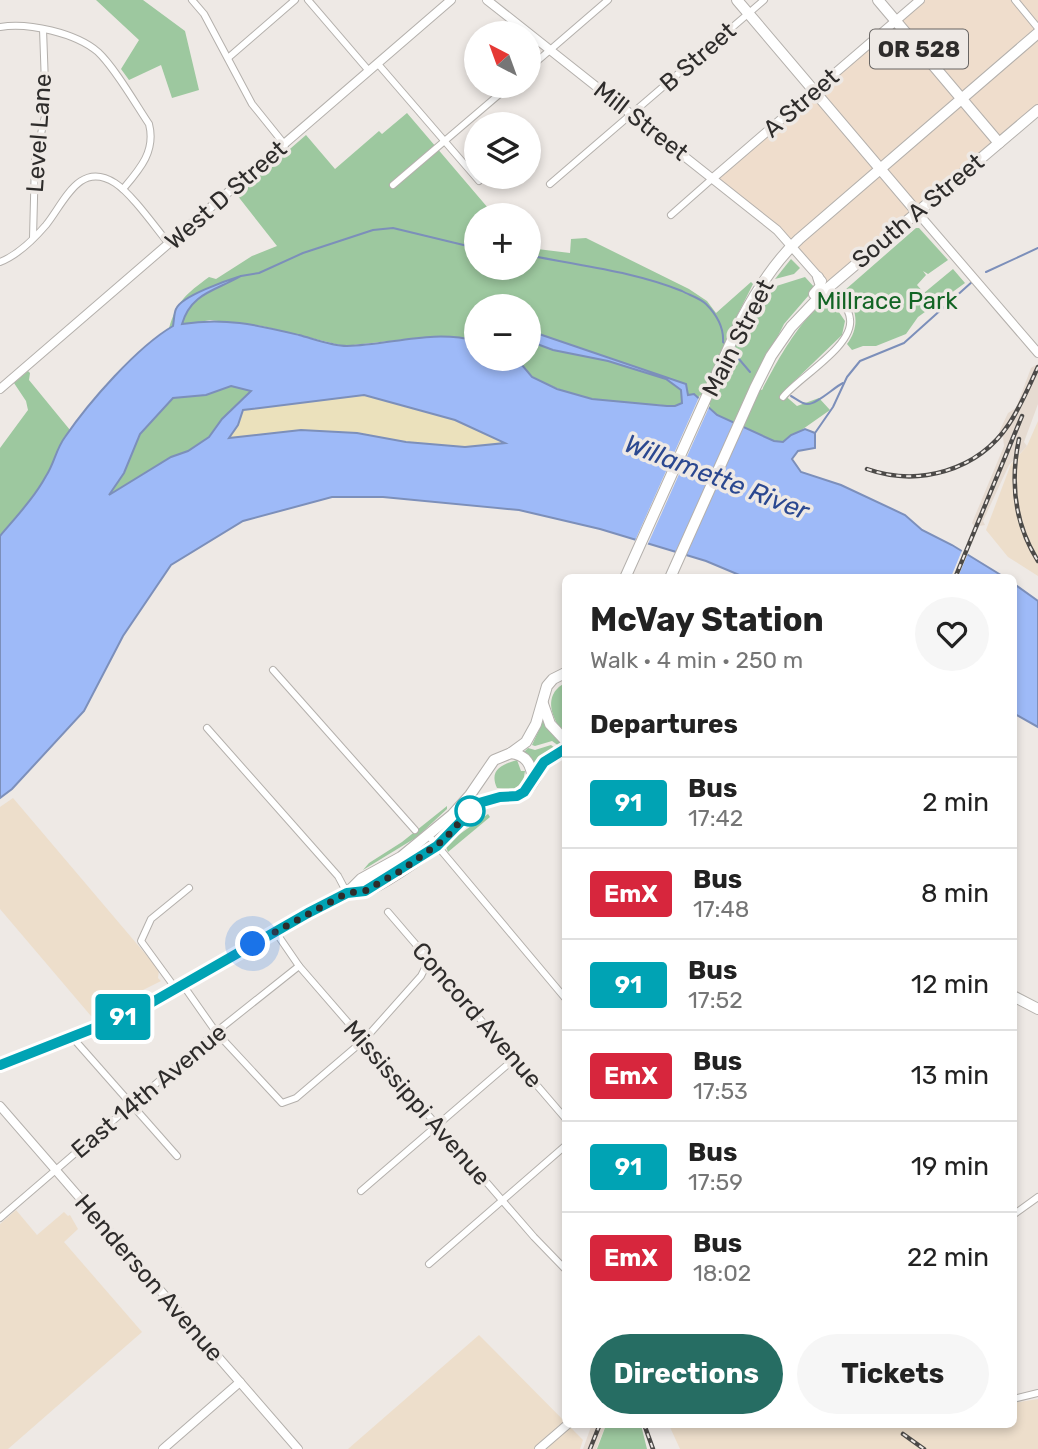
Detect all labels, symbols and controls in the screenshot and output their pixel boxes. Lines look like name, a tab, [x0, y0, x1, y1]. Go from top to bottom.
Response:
street label: B Street	[654, 16, 742, 98]
north arrow	[464, 21, 541, 98]
map controls	[464, 21, 541, 371]
road number: OR 528	[870, 30, 968, 68]
street label: A Street	[758, 63, 844, 143]
street label: Level Lane	[21, 73, 57, 193]
street label: Mill Street	[588, 76, 694, 166]
button: layers	[464, 112, 541, 189]
street label: West D Street	[160, 135, 292, 255]
street label: South A Street	[847, 148, 989, 274]
button: +	[464, 203, 541, 280]
street label: Main Street	[696, 275, 780, 401]
park label: Millrace Park	[816, 287, 958, 315]
button: −	[464, 294, 541, 371]
water label: Willamette River	[620, 428, 814, 527]
button: heart	[915, 597, 989, 671]
text: McVay Station	[590, 600, 824, 639]
text: Walk · 4 min · 250 m	[590, 646, 803, 674]
text: Departures	[590, 709, 738, 740]
text: Bus	[688, 773, 737, 804]
text: 2 min	[922, 787, 989, 818]
text: 91	[615, 789, 642, 817]
unlabelled marker	[455, 796, 485, 826]
text: 17:42	[688, 804, 743, 832]
text: Bus	[693, 864, 742, 895]
text: 8 min	[921, 878, 989, 909]
text: EmX	[604, 880, 658, 908]
text: 17:48	[693, 895, 749, 923]
your location	[235, 926, 270, 961]
street label: Concord Avenue	[406, 936, 548, 1094]
text: Bus	[688, 955, 737, 986]
text: 12 min	[911, 969, 989, 1000]
text: 91	[615, 971, 642, 999]
text: 17:52	[688, 986, 743, 1014]
line badge: 91	[92, 994, 154, 1040]
text: 91	[109, 1003, 137, 1031]
street label: Mississippi Avenue	[338, 1015, 496, 1191]
street label: East 14th Avenue	[66, 1018, 232, 1164]
text: Bus	[693, 1046, 742, 1077]
text: 13 min	[911, 1060, 989, 1091]
text: EmX	[604, 1062, 658, 1090]
text: 17:53	[693, 1077, 748, 1105]
text: Bus	[688, 1137, 737, 1168]
text: 19 min	[911, 1151, 989, 1182]
text: 91	[615, 1153, 642, 1181]
text: 17:59	[688, 1168, 743, 1196]
street label: Henderson Avenue	[69, 1189, 229, 1367]
text: Bus	[693, 1228, 742, 1259]
text: 22 min	[907, 1242, 989, 1273]
text: EmX	[604, 1244, 658, 1272]
text: 18:02	[693, 1259, 751, 1287]
button: Directions	[590, 1334, 783, 1414]
button: Tickets	[797, 1334, 989, 1414]

